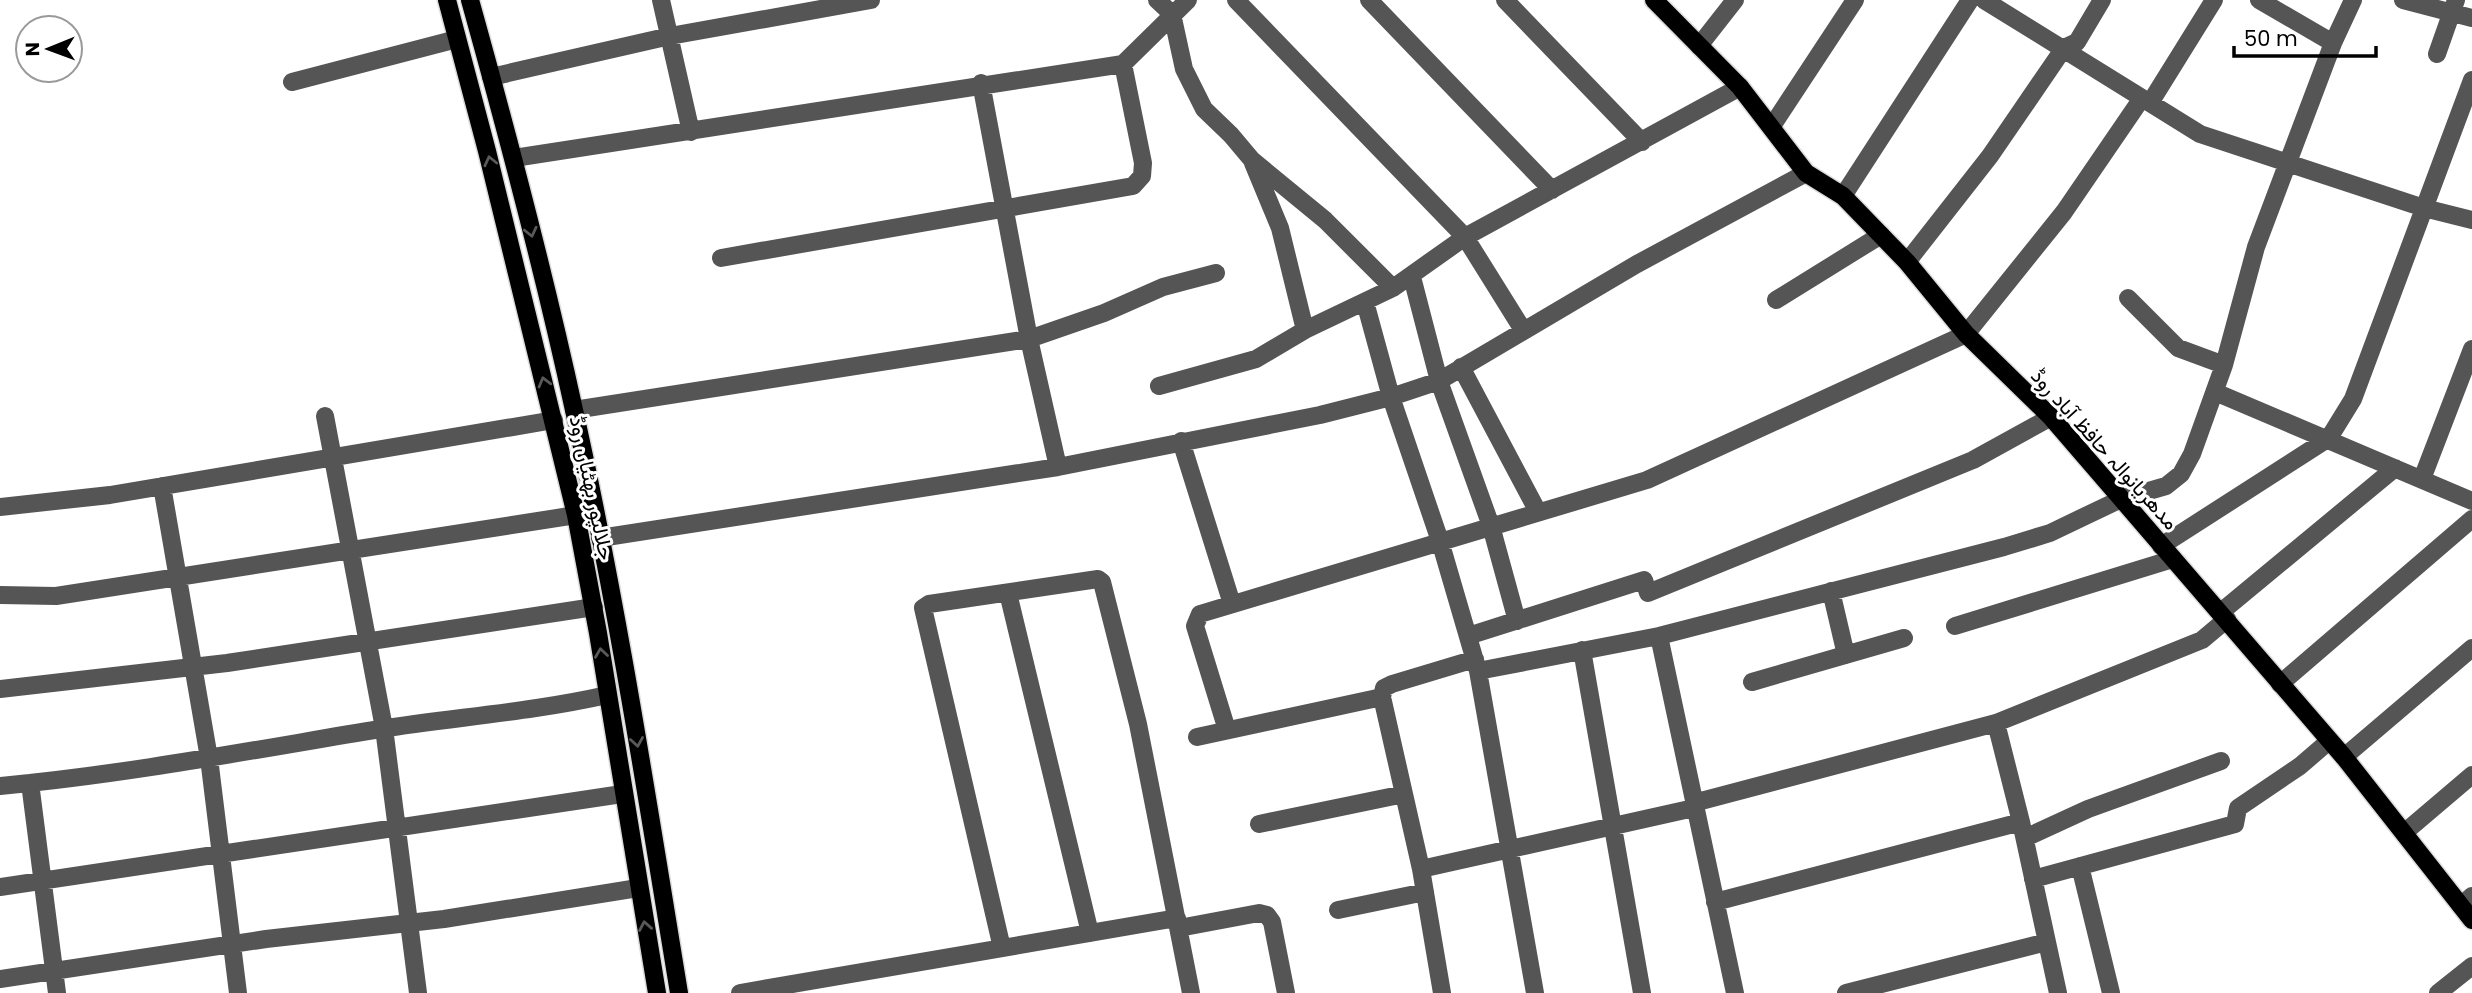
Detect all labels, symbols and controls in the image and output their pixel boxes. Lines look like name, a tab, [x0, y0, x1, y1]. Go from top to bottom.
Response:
north arrow	[14, 14, 84, 84]
scale bar	[2234, 14, 2376, 58]
text: 50 m	[2244, 24, 2298, 53]
text: N	[19, 42, 46, 57]
one-way arrow	[484, 156, 498, 168]
one-way arrow	[523, 226, 538, 238]
street label: مدھریانوالہ حافظ آباد روڈ	[2025, 362, 2185, 536]
one-way arrow	[538, 377, 552, 389]
street label: جلالپور بھٹیاں روڈ	[563, 413, 621, 563]
one-way arrow	[594, 647, 609, 659]
one-way arrow	[629, 736, 644, 748]
one-way arrow	[638, 920, 653, 932]

